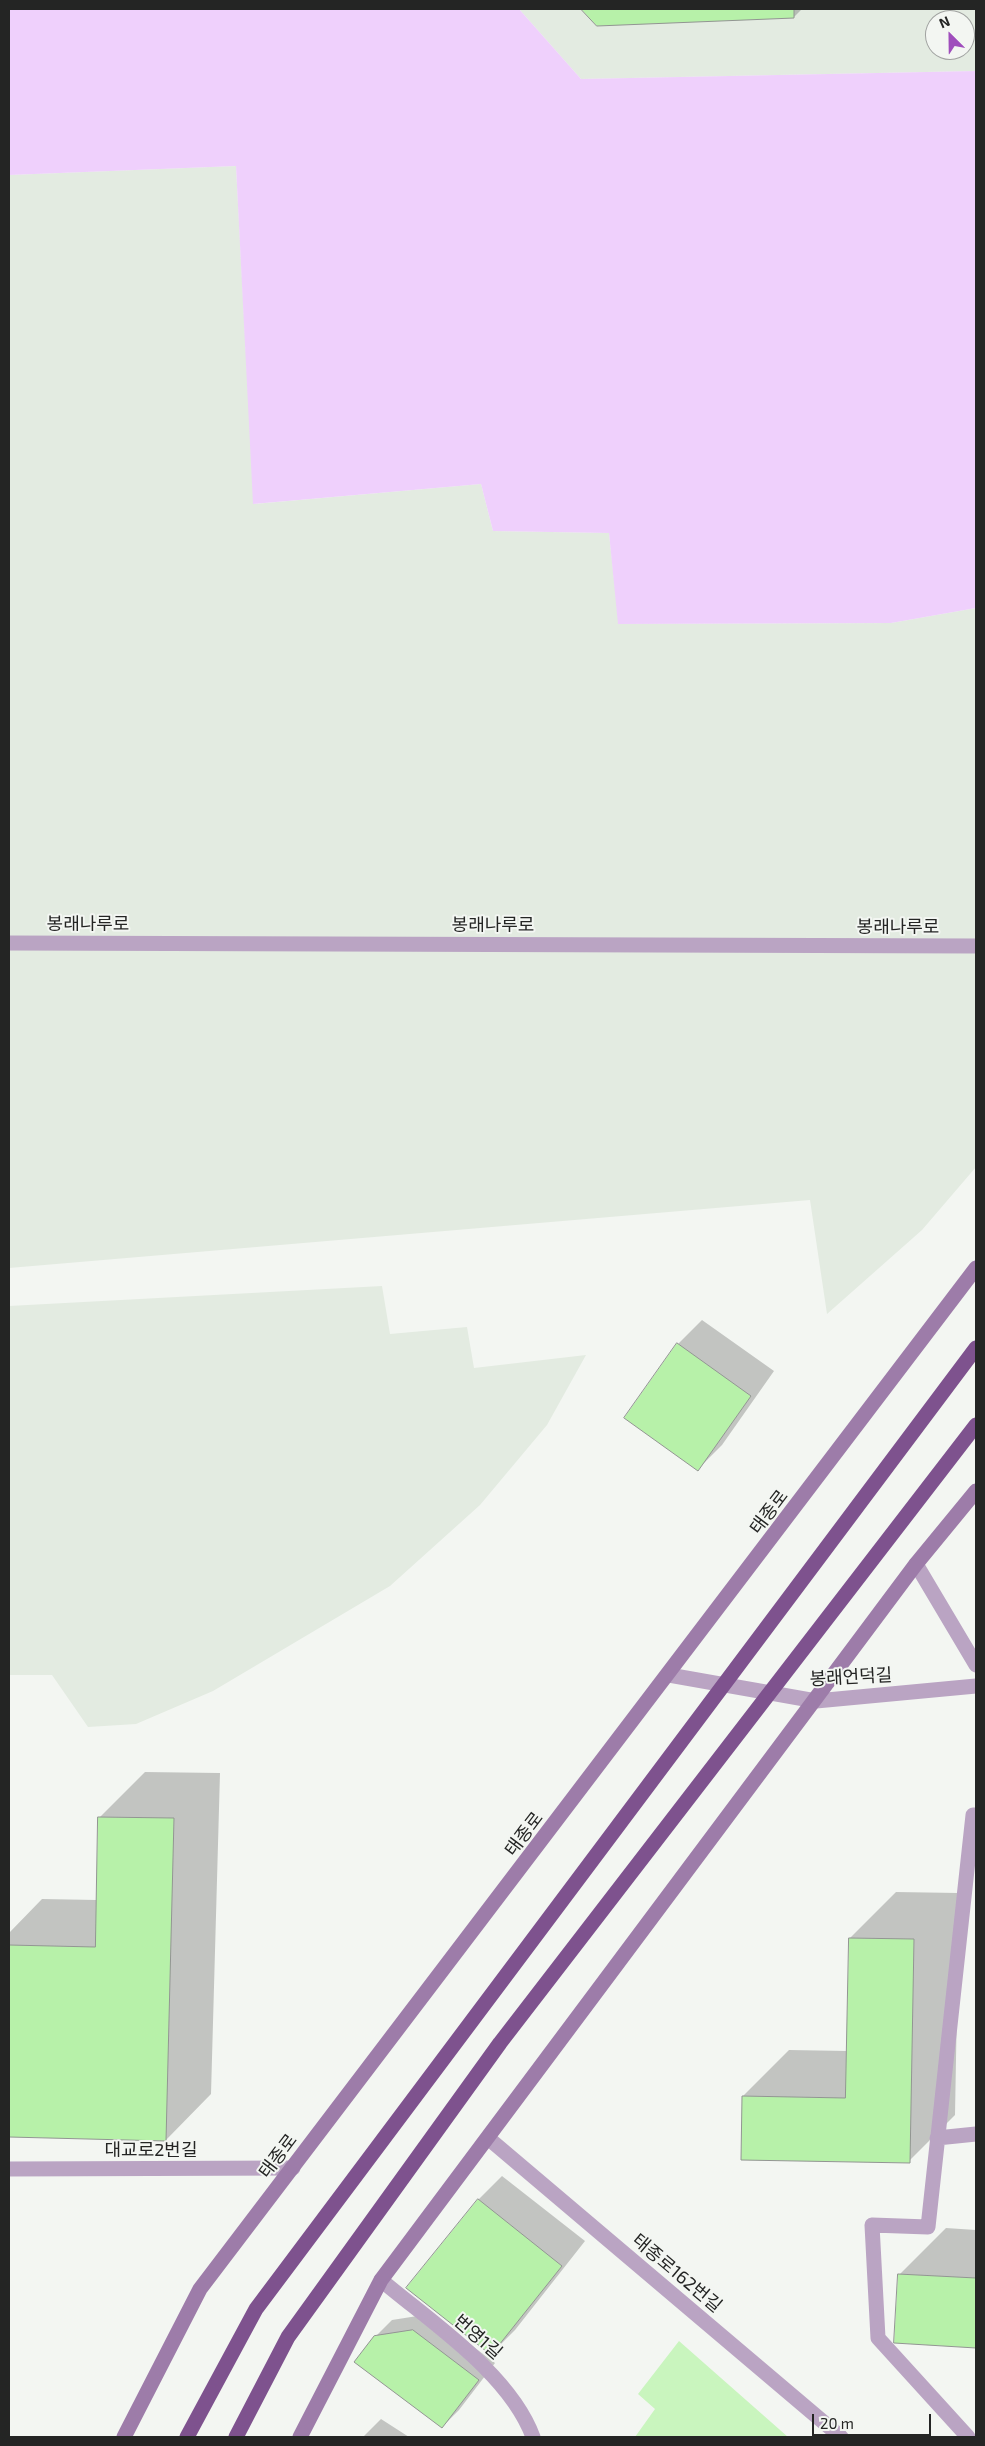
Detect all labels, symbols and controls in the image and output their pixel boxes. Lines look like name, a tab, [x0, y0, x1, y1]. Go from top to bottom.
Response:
north arrow	[925, 10, 975, 60]
text: N	[936, 12, 952, 31]
street label: 봉래나루로	[47, 913, 129, 935]
street label: 봉래나루로	[452, 914, 534, 936]
street label: 봉래나루로	[857, 916, 939, 938]
street label: 태종로	[745, 1486, 793, 1538]
street label: 봉래언덕길	[809, 1664, 893, 1690]
street label: 태종로	[500, 1808, 548, 1860]
street label: 태종로	[254, 2130, 302, 2182]
street label: 대교로2번길	[105, 2139, 197, 2161]
street label: 태종로162번길	[628, 2229, 726, 2317]
street label: 번영1길	[449, 2310, 507, 2364]
scale bar	[815, 2404, 934, 2436]
text: 20 m	[820, 2414, 854, 2432]

